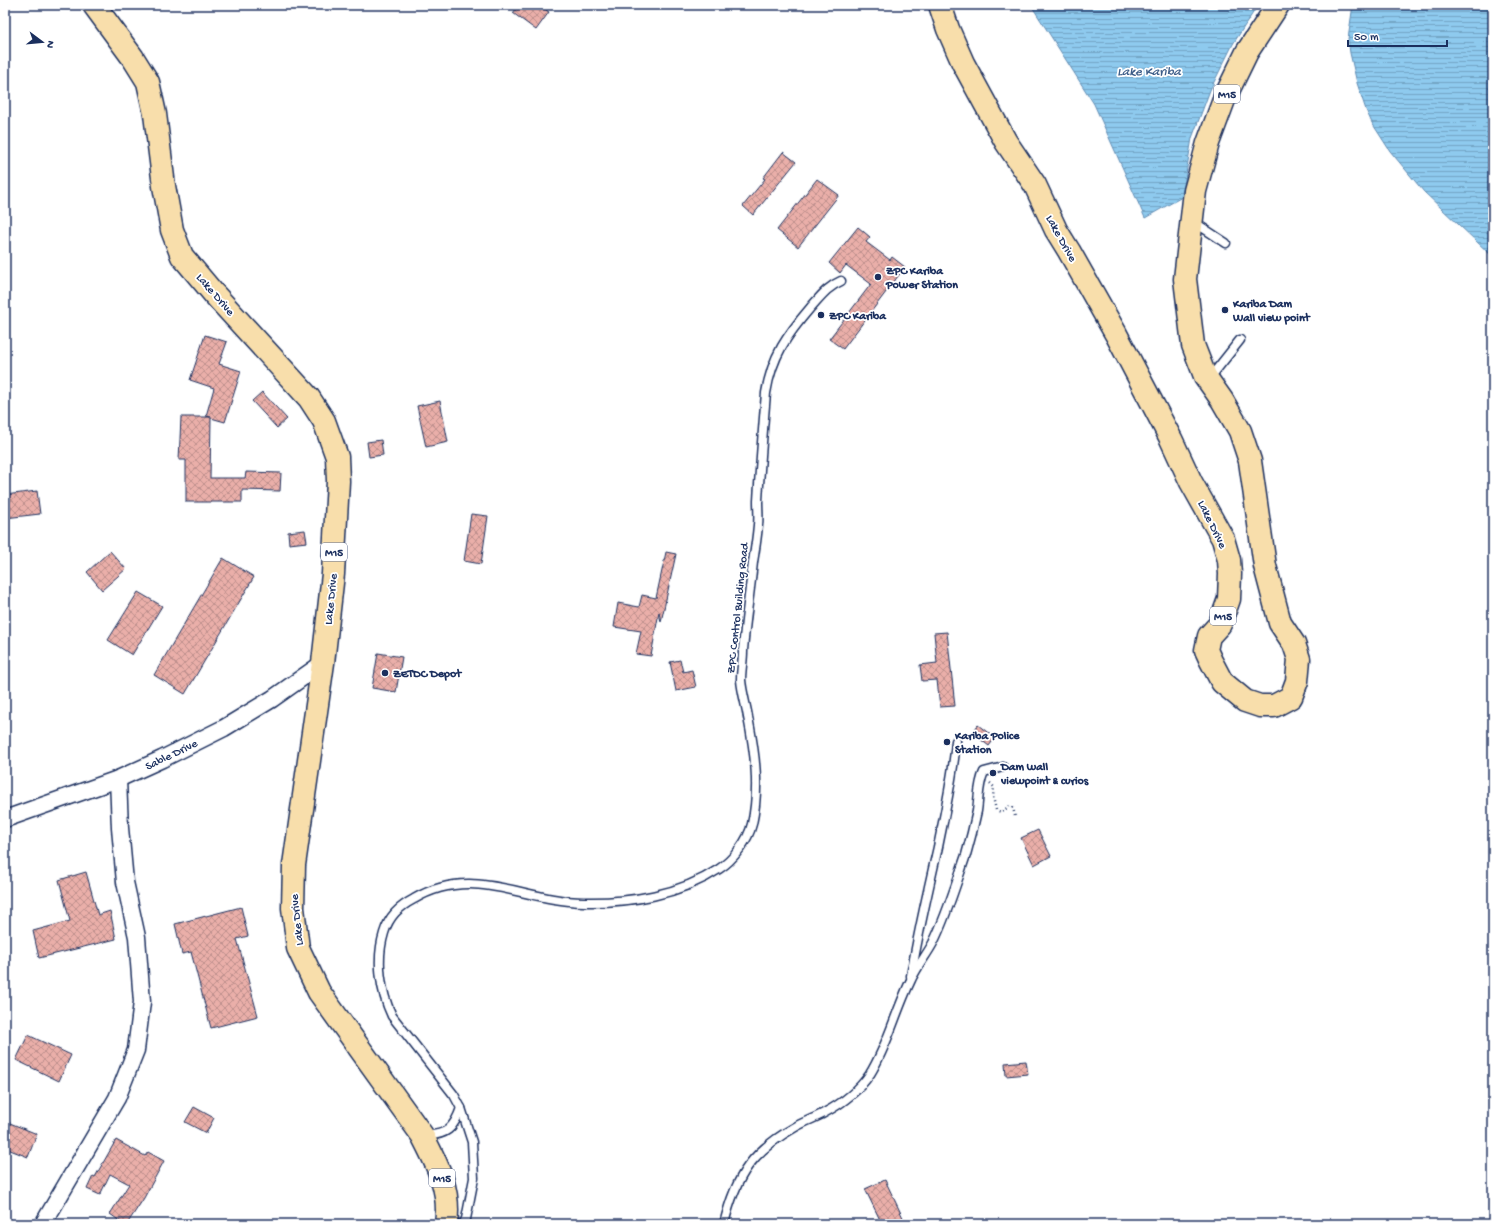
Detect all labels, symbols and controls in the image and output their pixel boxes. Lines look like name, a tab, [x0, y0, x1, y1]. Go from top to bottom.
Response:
north arrow	[22, 22, 62, 62]
scale bar	[1348, 22, 1447, 48]
text: 50 m	[1354, 31, 1379, 45]
text: N	[43, 39, 56, 49]
water label: Lake Kariba	[1117, 65, 1181, 80]
road number: M15	[1214, 85, 1240, 103]
street label: Lake Drive	[1042, 213, 1079, 266]
place label: ZPC Kariba Power Station	[885, 265, 958, 293]
street label: Lake Drive	[192, 271, 237, 320]
marker: ZPC Kariba Power Station	[873, 272, 883, 282]
place label: Kariba Dam Wall view point	[1232, 298, 1311, 326]
marker: Kariba Dam Wall view point	[1220, 305, 1230, 315]
marker: ZPC Kariba	[816, 310, 826, 320]
place label: ZPC Kariba	[829, 310, 887, 324]
street label: Lake Drive	[1194, 499, 1229, 552]
street label: ZPC Control Building Road	[725, 541, 753, 674]
road number: M15	[321, 543, 347, 561]
street label: Lake Drive	[322, 572, 342, 626]
road number: M15	[1210, 607, 1236, 625]
marker: ZETDC Depot	[380, 668, 390, 678]
place label: ZETDC Depot	[393, 668, 462, 682]
place label: Kariba Police Station	[954, 730, 1020, 758]
street label: Sable Drive	[143, 737, 201, 774]
marker: Kariba Police Station	[942, 737, 952, 747]
place label: Dam wall viewpoint & curios	[1000, 761, 1089, 789]
marker: Dam wall viewpoint & curios	[988, 768, 998, 778]
street label: Lake Drive	[288, 893, 308, 946]
road number: M15	[429, 1169, 455, 1187]

